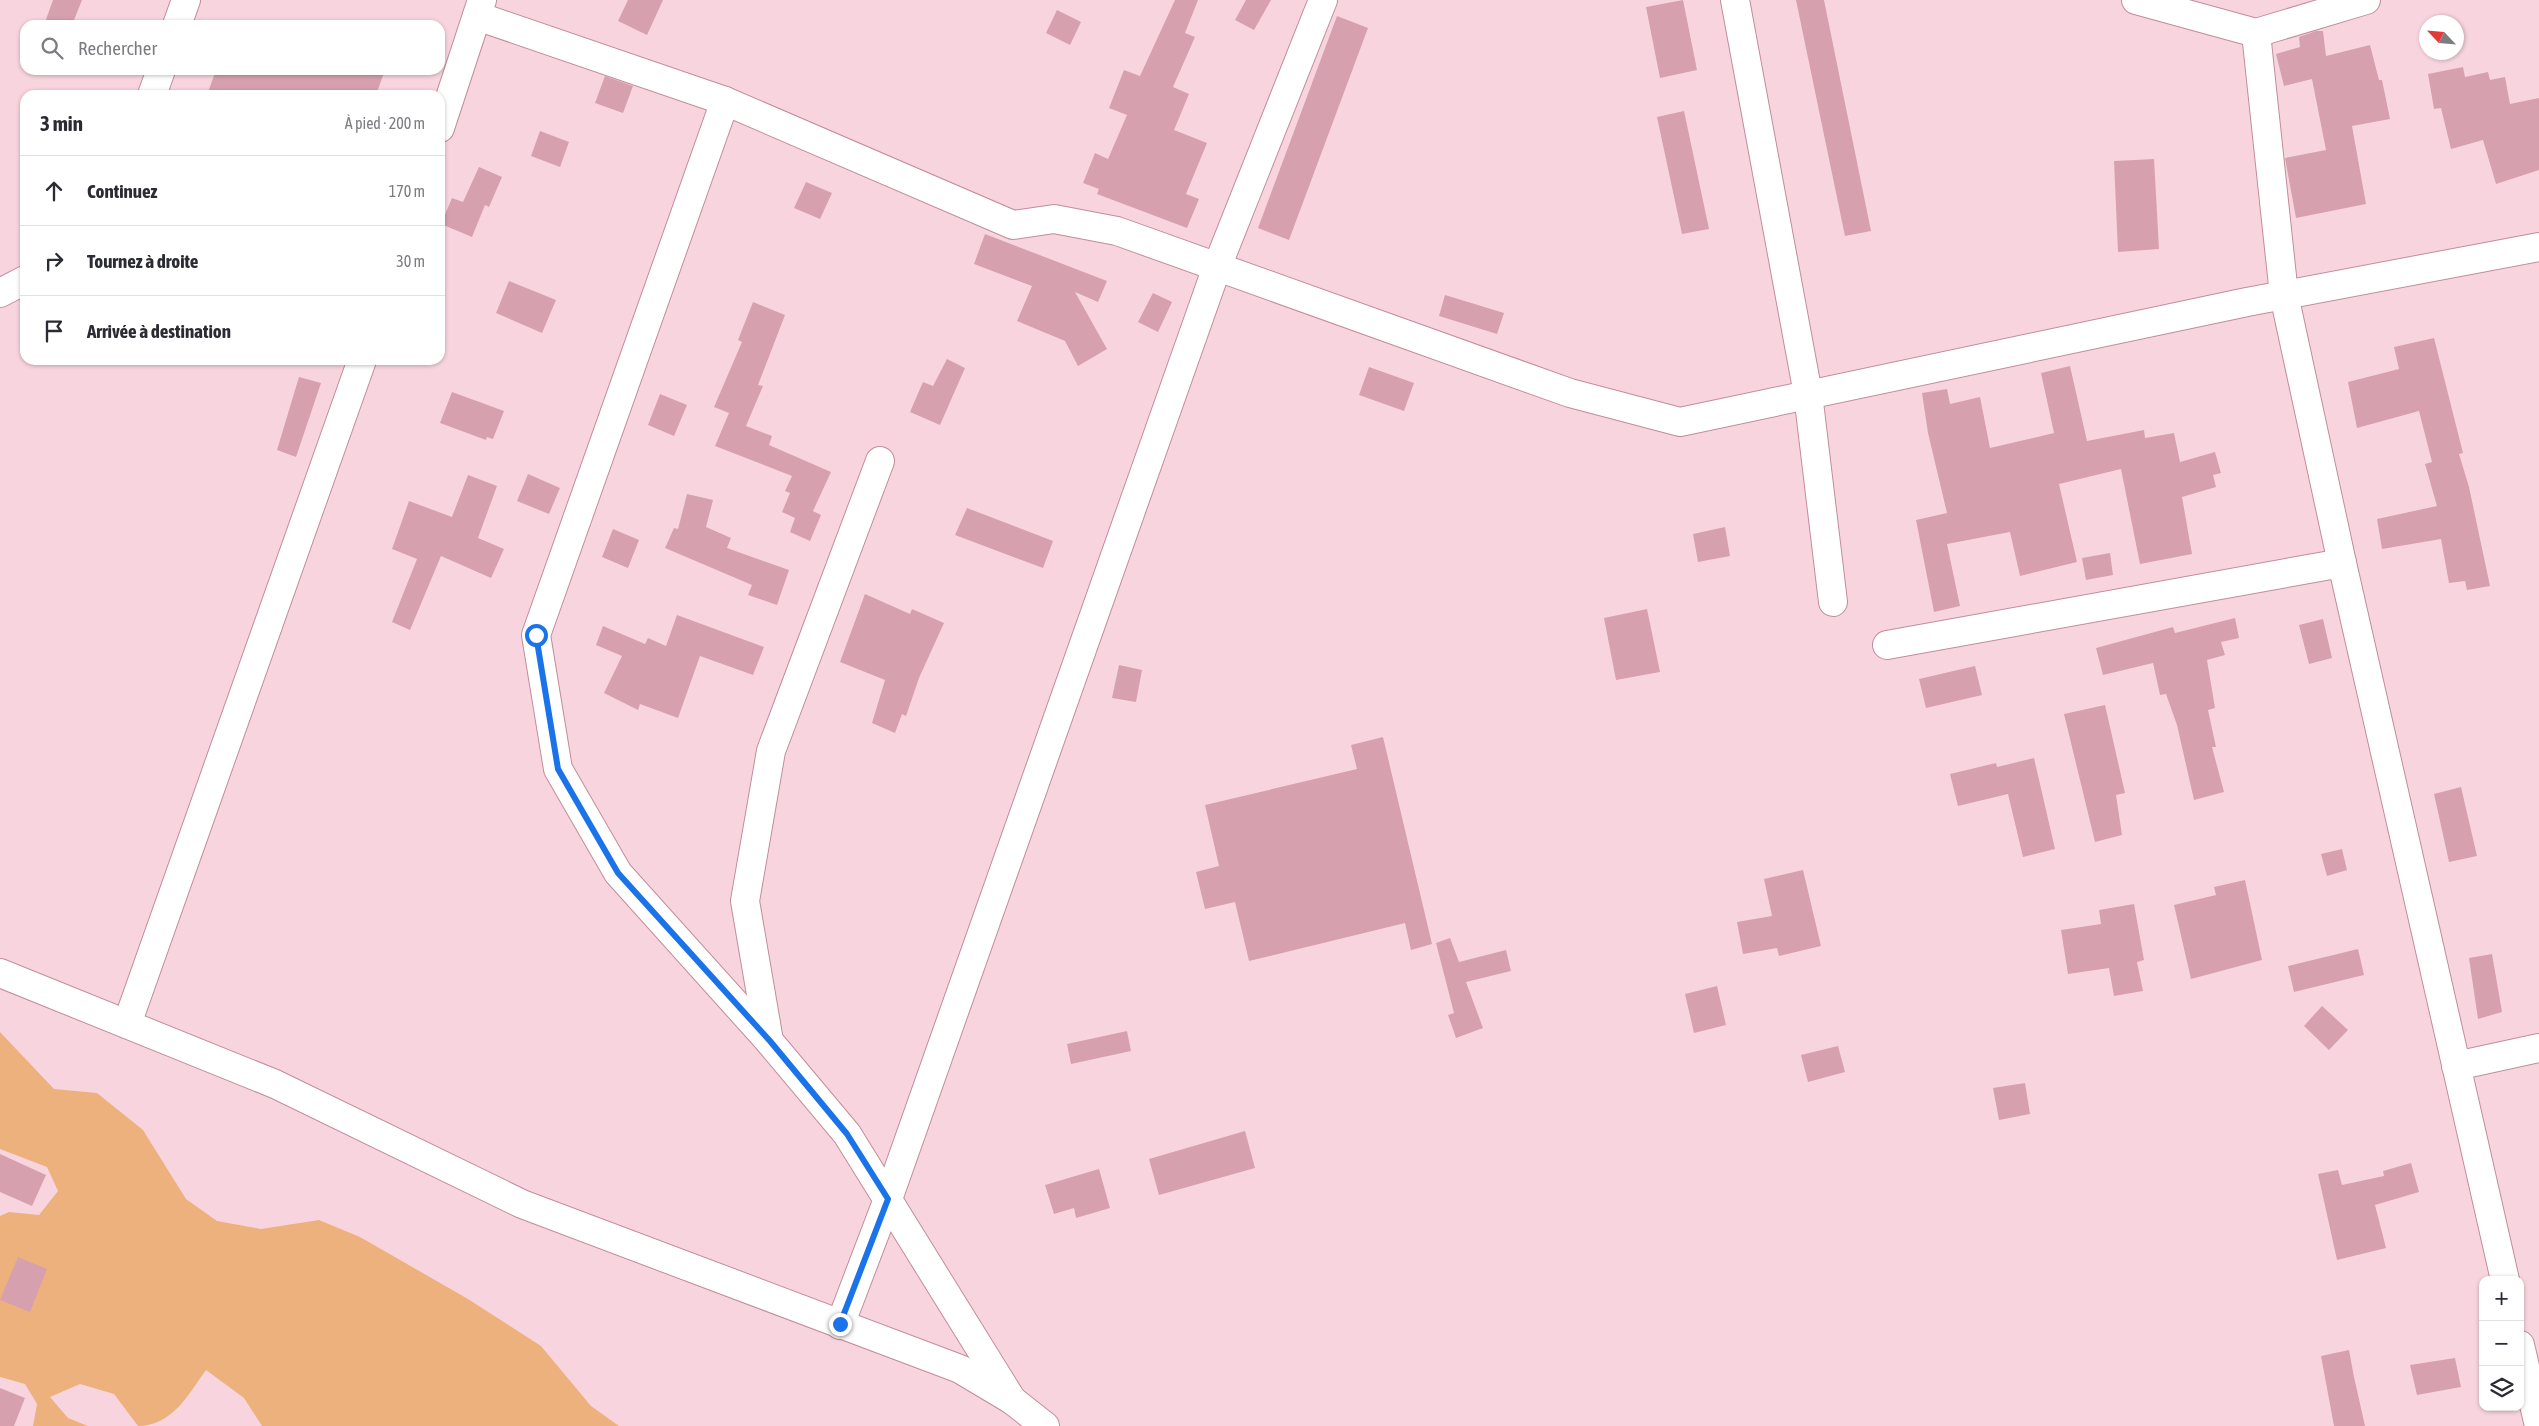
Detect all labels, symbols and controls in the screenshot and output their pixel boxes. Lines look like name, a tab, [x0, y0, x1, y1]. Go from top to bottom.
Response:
north arrow	[2419, 15, 2464, 60]
search box	[20, 20, 445, 75]
icon: search	[38, 34, 66, 62]
text: Rechercher	[78, 37, 157, 59]
text: 3 min	[40, 111, 83, 135]
text: À pied · 200 m	[345, 114, 425, 132]
icon: ahead	[40, 177, 68, 205]
text: Continuez	[87, 180, 157, 202]
text: 170 m	[389, 182, 425, 200]
icon: right	[40, 247, 68, 275]
text: Tournez à droite	[87, 250, 198, 272]
text: 30 m	[396, 252, 425, 270]
icon: arrive	[40, 317, 68, 345]
text: Arrivée à destination	[87, 320, 231, 342]
route start	[525, 624, 548, 647]
map controls	[2479, 1276, 2524, 1411]
button: +	[2479, 1276, 2524, 1321]
route end	[829, 1313, 852, 1336]
button: −	[2479, 1321, 2524, 1366]
button: layers	[2479, 1366, 2524, 1411]

